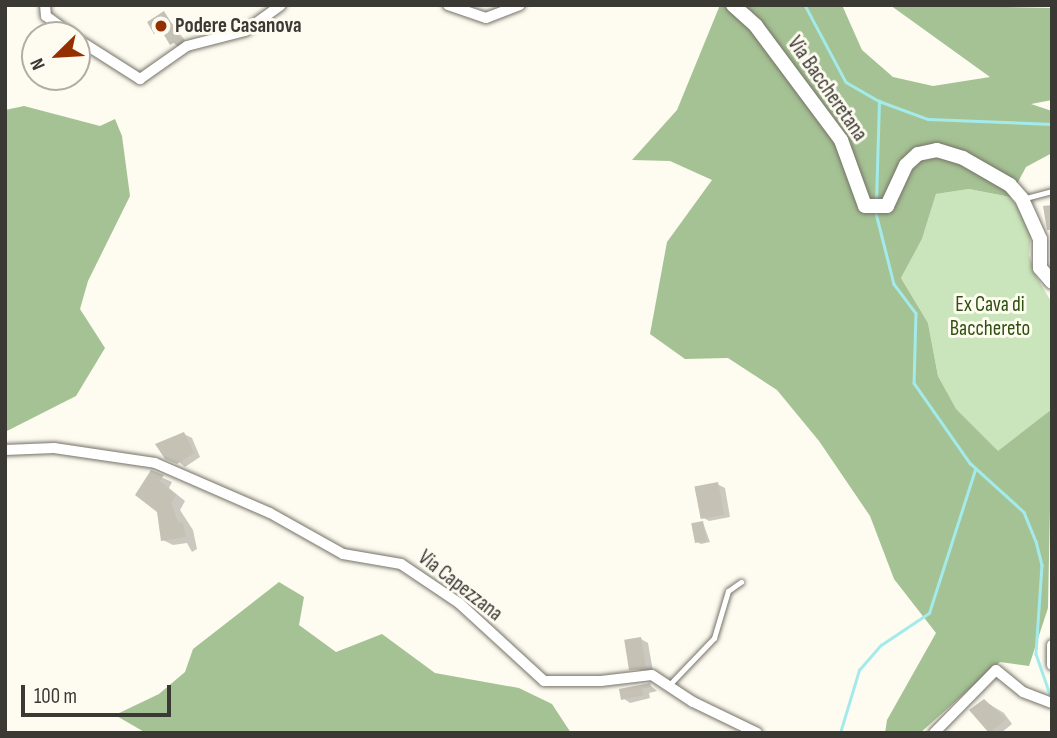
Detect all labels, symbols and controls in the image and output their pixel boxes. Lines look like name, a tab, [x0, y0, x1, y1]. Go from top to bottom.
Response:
place label: Podere Casanova	[175, 13, 302, 39]
marker: Podere Casanova	[153, 18, 169, 34]
north arrow	[21, 21, 91, 91]
street label: Via Baccheretana	[782, 32, 872, 146]
text: N	[26, 55, 51, 73]
park label: Ex Cava di Bacchereto	[950, 292, 1030, 342]
street label: Via Capezzana	[413, 545, 507, 627]
scale bar	[24, 672, 175, 716]
text: 100 m	[34, 684, 77, 709]

